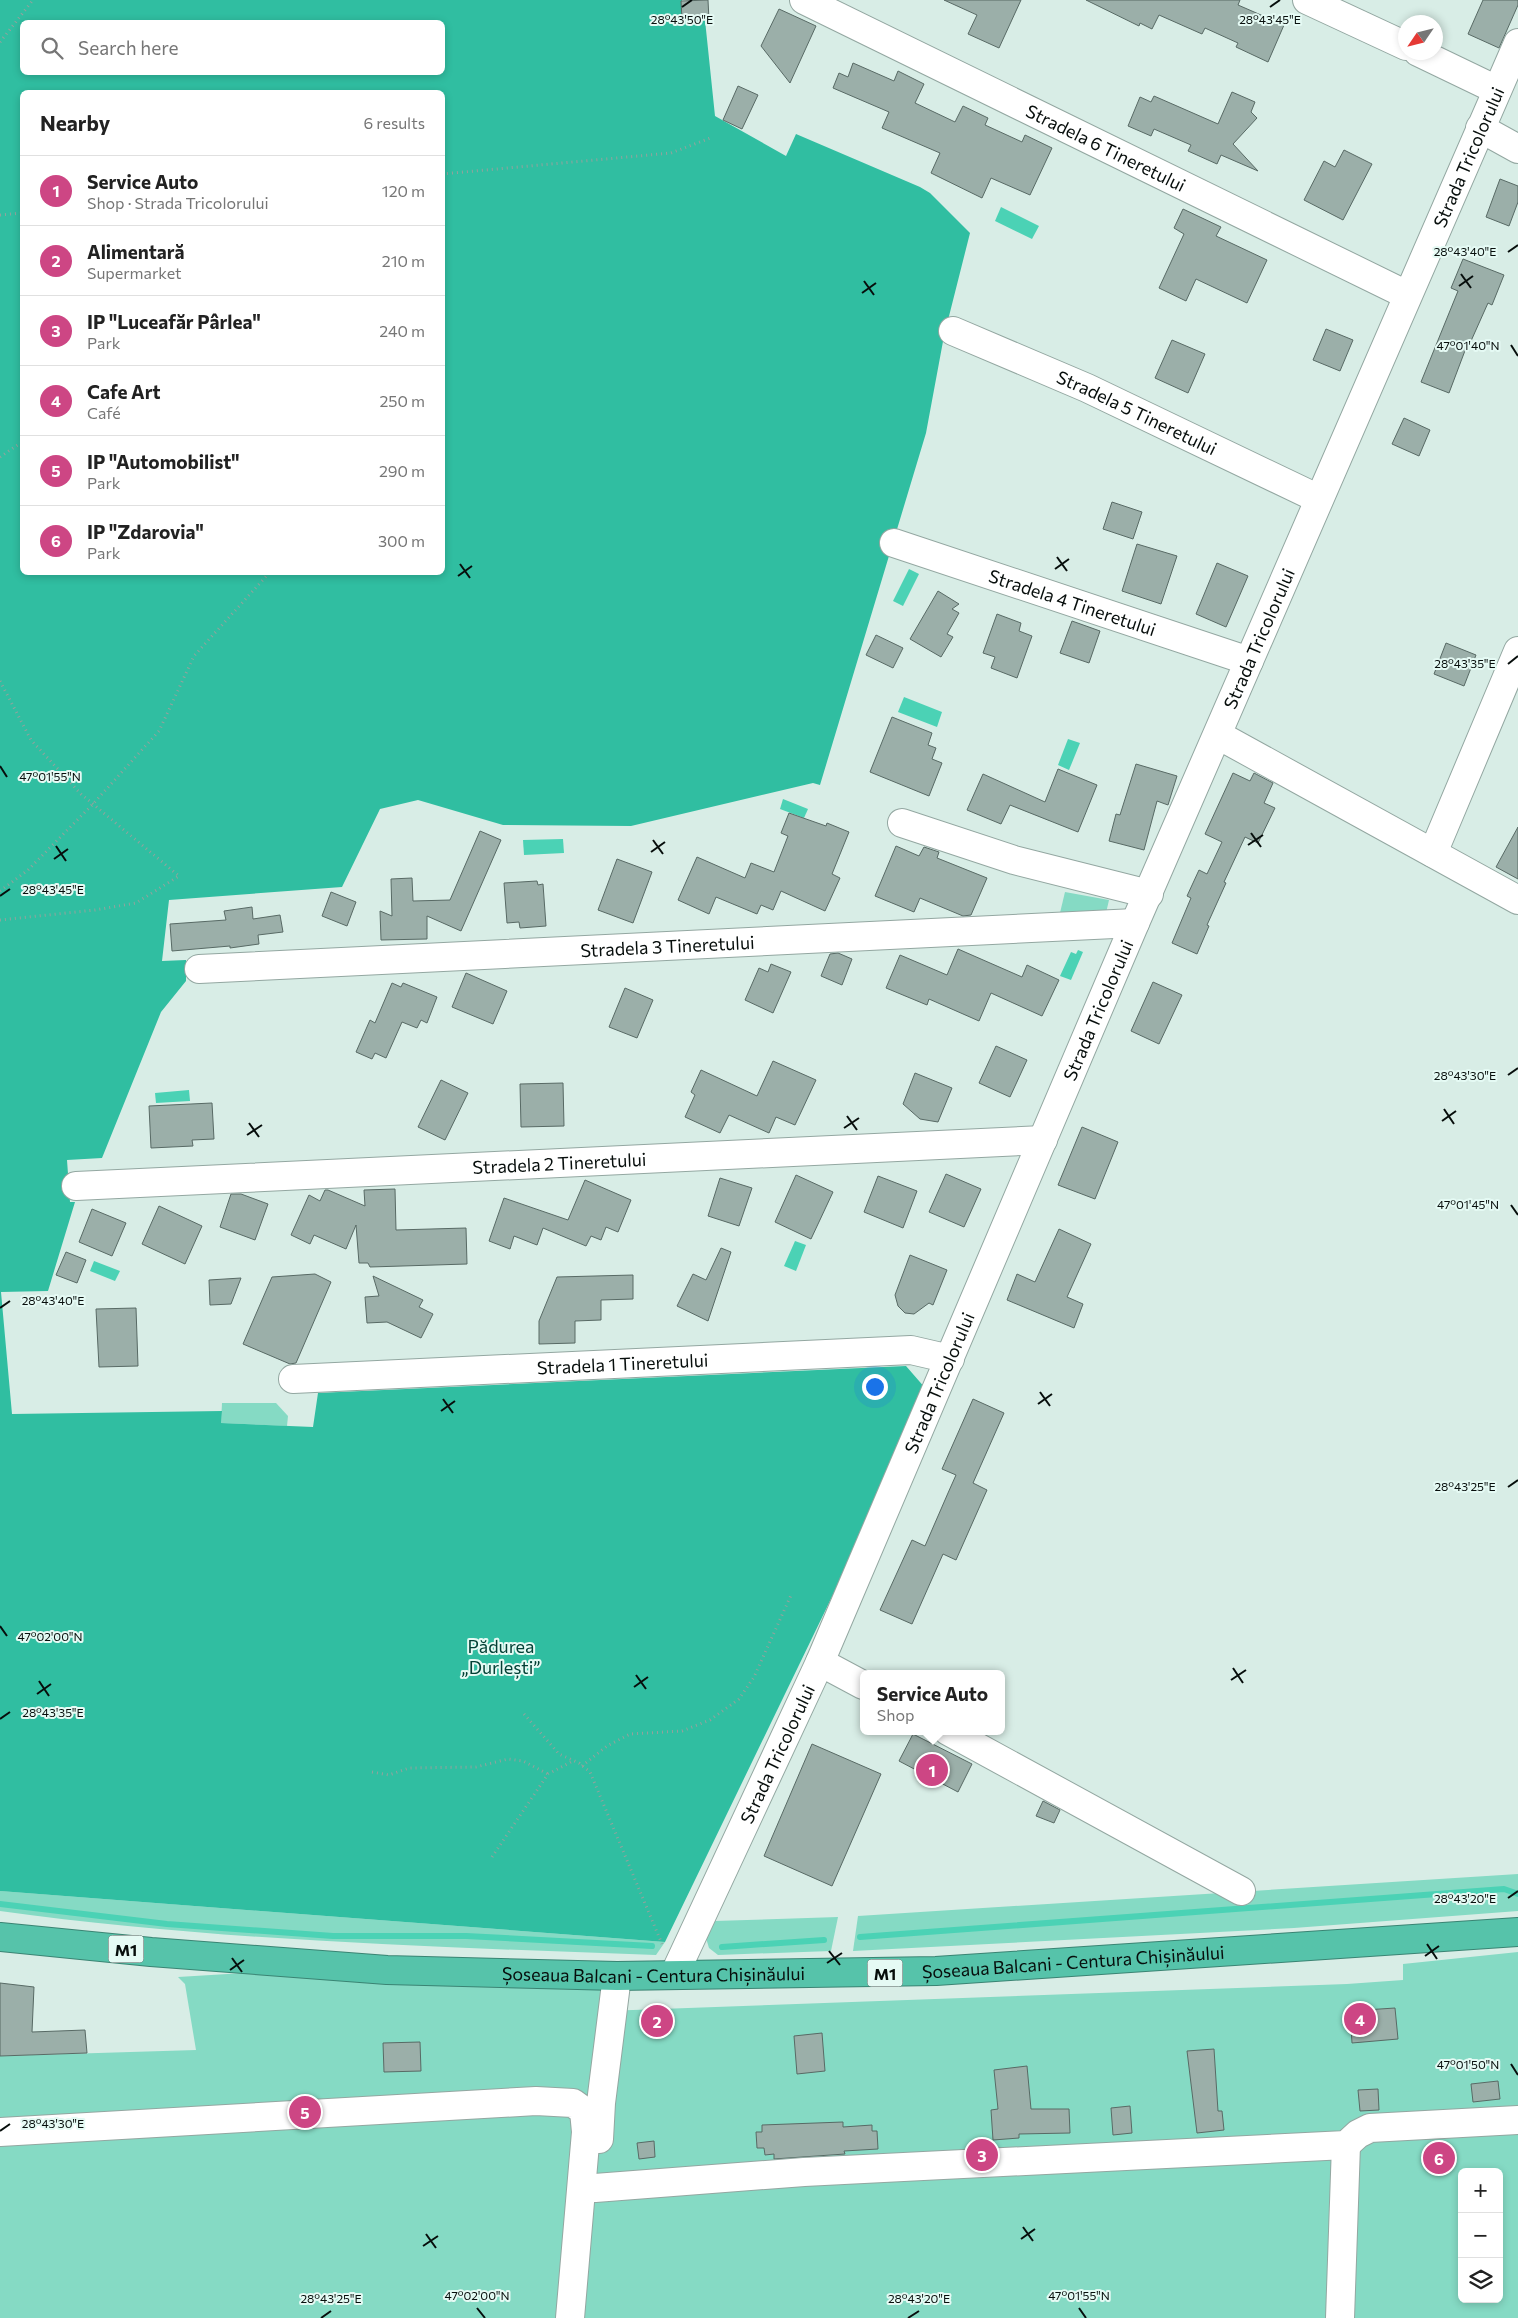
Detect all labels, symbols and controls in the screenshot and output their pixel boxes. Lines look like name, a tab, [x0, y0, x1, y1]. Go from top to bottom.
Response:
text: 28°43'50"E	[651, 12, 713, 26]
text: 28°43'45"E	[1239, 12, 1301, 26]
north arrow	[1398, 15, 1443, 60]
search box	[20, 20, 445, 75]
icon: search	[38, 34, 66, 62]
text: Search here	[78, 36, 178, 59]
street label: Strada Tricolorului	[1428, 84, 1509, 231]
street label: Stradela 6 Tineretului	[1022, 99, 1189, 196]
text: Nearby	[40, 110, 110, 135]
text: 6 results	[364, 113, 425, 132]
text: Service Auto	[87, 170, 198, 193]
text: 1	[52, 181, 60, 200]
text: 120 m	[382, 181, 425, 200]
text: Shop · Strada Tricolorului	[87, 193, 269, 212]
text: Alimentară	[87, 240, 184, 263]
text: 28°43'40"E	[1434, 244, 1496, 258]
text: 2	[51, 251, 61, 270]
text: 210 m	[382, 251, 425, 270]
text: Supermarket	[87, 263, 182, 282]
text: IP "Luceafăr Pârlea"	[87, 310, 261, 333]
text: 3	[51, 321, 61, 340]
text: 240 m	[379, 321, 425, 340]
text: Park	[87, 333, 120, 352]
text: 47°01'40"N	[1437, 338, 1499, 352]
street label: Stradela 5 Tineretului	[1053, 365, 1220, 459]
text: Cafe Art	[87, 380, 161, 403]
text: 4	[51, 391, 61, 410]
text: 250 m	[379, 391, 425, 410]
text: Café	[87, 403, 121, 422]
text: IP "Automobilist"	[87, 450, 240, 473]
text: 5	[51, 461, 61, 480]
text: 290 m	[379, 461, 425, 480]
text: Park	[87, 473, 120, 492]
text: IP "Zdarovia"	[87, 520, 204, 543]
text: 6	[51, 531, 61, 550]
text: 300 m	[378, 531, 425, 550]
text: Park	[87, 543, 120, 562]
street label: Stradela 4 Tineretului	[986, 564, 1159, 640]
street label: Strada Tricolorului	[1219, 565, 1299, 712]
text: 28°43'35"E	[1434, 656, 1496, 670]
text: 47°01'55"N	[19, 769, 81, 783]
text: 28°43'45"E	[22, 882, 84, 896]
street label: Stradela 3 Tineretului	[580, 931, 755, 961]
street label: Strada Tricolorului	[1058, 936, 1138, 1084]
text: 28°43'30"E	[1434, 1068, 1496, 1082]
street label: Stradela 2 Tineretului	[472, 1148, 647, 1178]
text: 47°01'45"N	[1437, 1197, 1499, 1211]
text: 28°43'40"E	[22, 1293, 84, 1307]
street label: Strada Tricolorului	[899, 1309, 979, 1456]
street label: Stradela 1 Tineretului	[536, 1349, 709, 1379]
your location	[862, 1374, 888, 1400]
text: 28°43'25"E	[1434, 1479, 1496, 1493]
text: 47°02'00"N	[17, 1629, 83, 1643]
park label: Pădurea „Durlești”	[461, 1635, 541, 1679]
popup	[860, 1670, 1005, 1735]
street label: Strada Tricolorului	[735, 1681, 819, 1827]
text: Service Auto	[877, 1682, 988, 1705]
text: 28°43'35"E	[22, 1705, 84, 1719]
text: Shop	[877, 1705, 914, 1724]
pin: 1	[916, 1751, 948, 1789]
text: 28°43'20"E	[1434, 1891, 1496, 1905]
road number: M1	[108, 1936, 144, 1962]
street label: Șoseaua Balcani - Centura Chișinăului	[922, 1941, 1225, 1983]
road number: M1	[868, 1960, 902, 1986]
street label: Șoseaua Balcani - Centura Chișinăului	[502, 1962, 805, 1987]
pin: 4	[1344, 2000, 1376, 2038]
pin: 2	[641, 2002, 673, 2040]
text: 47°01'50"N	[1437, 2057, 1499, 2071]
pin: 5	[289, 2093, 321, 2131]
text: 28°43'30"E	[22, 2116, 84, 2130]
pin: 3	[966, 2136, 998, 2174]
pin: 6	[1423, 2139, 1455, 2177]
map controls	[1458, 2168, 1503, 2303]
button: +	[1458, 2168, 1503, 2213]
button: −	[1458, 2213, 1503, 2258]
button: layers	[1458, 2258, 1503, 2303]
text: 47°02'00"N	[444, 2288, 510, 2302]
text: 47°01'55"N	[1048, 2288, 1110, 2302]
text: 28°43'25"E	[300, 2291, 362, 2305]
text: 28°43'20"E	[888, 2291, 950, 2305]

